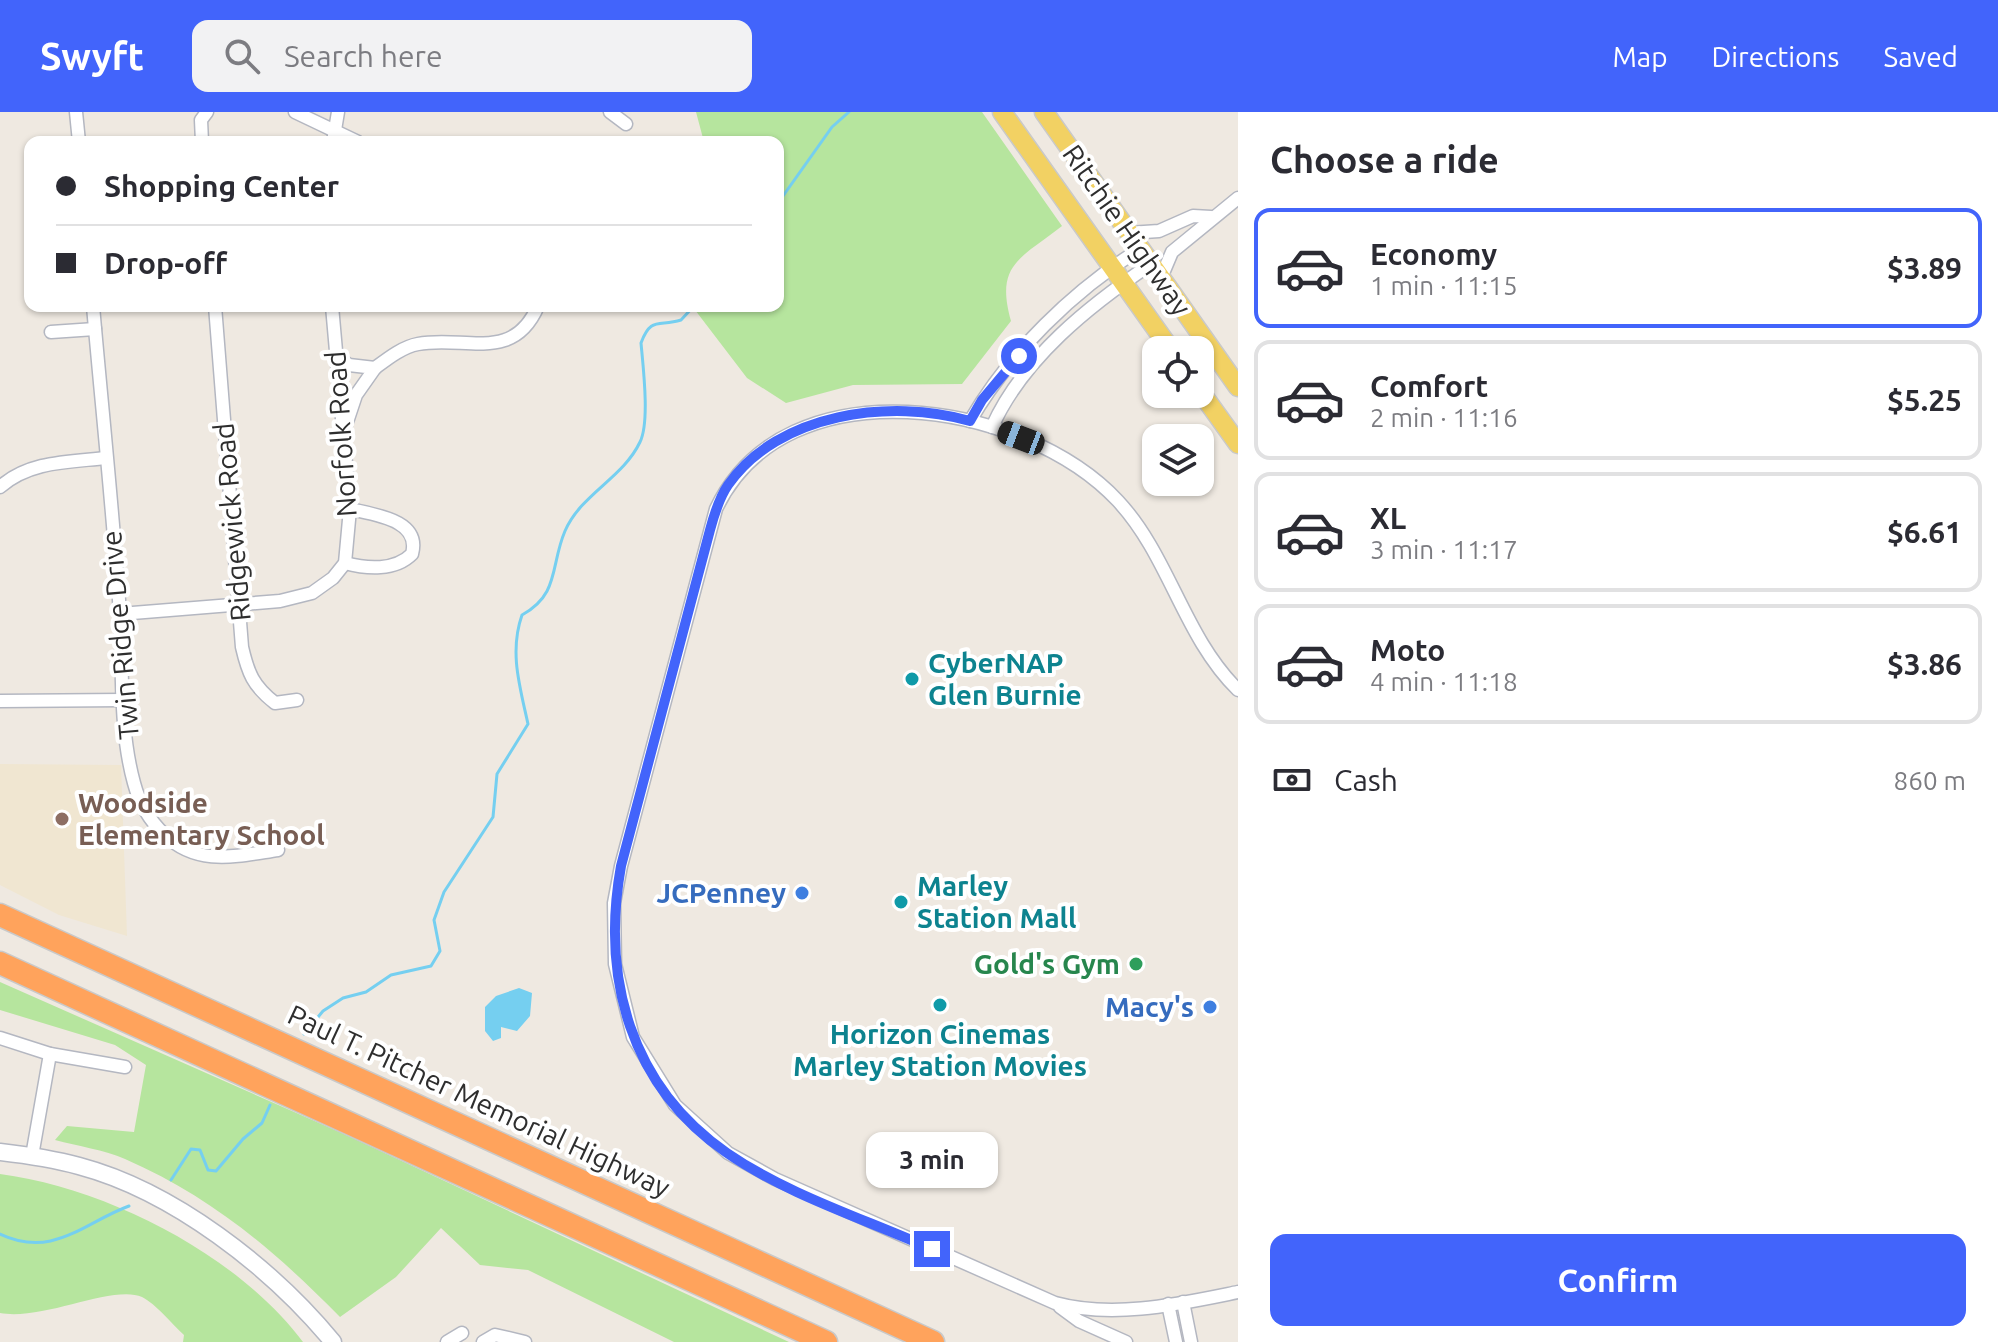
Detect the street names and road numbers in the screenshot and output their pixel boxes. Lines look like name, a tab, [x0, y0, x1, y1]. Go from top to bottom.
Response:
street label: Ritchie Highway	[1057, 139, 1198, 321]
street label: Norfolk Road	[319, 350, 362, 518]
street label: Ridgewick Road	[207, 422, 256, 622]
street label: Twin Ridge Drive	[95, 529, 144, 741]
street label: Paul T. Pitcher Memorial Highway	[283, 998, 675, 1203]

